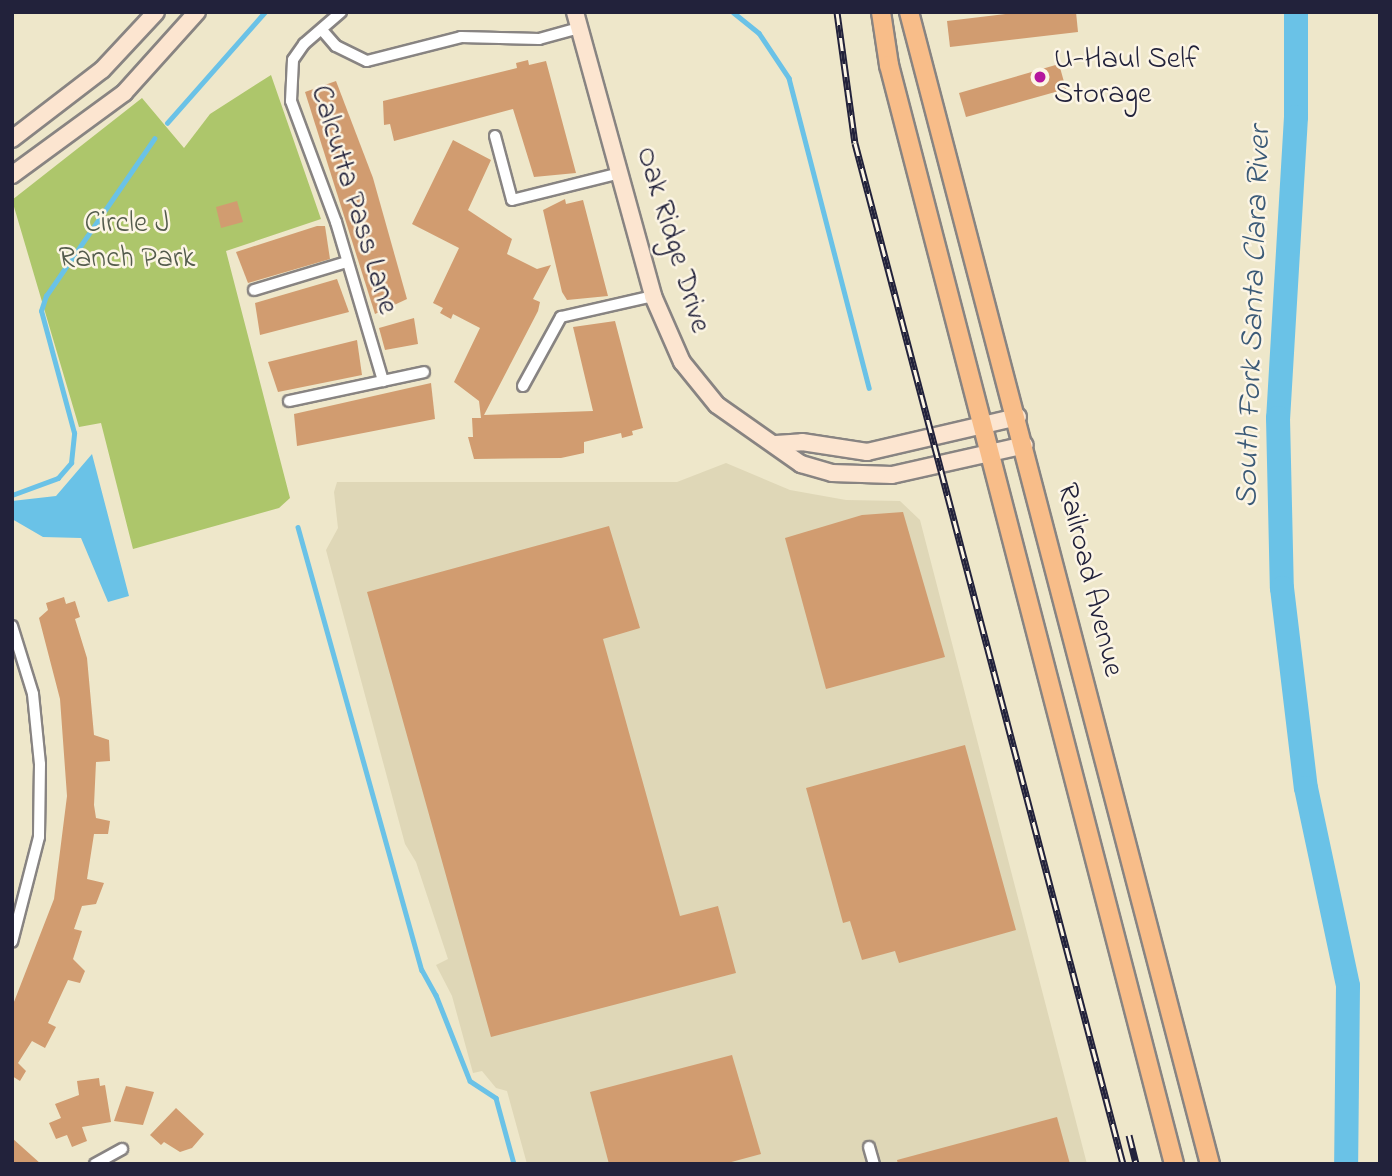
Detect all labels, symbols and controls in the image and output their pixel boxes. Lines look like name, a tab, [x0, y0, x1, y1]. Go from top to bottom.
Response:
place label: U-Haul Self Storage	[1054, 42, 1199, 112]
marker: U-Haul Self Storage	[1032, 69, 1048, 85]
street label: Calcutta Pass Lane	[301, 81, 405, 319]
water label: South Fork Santa Clara River	[1229, 126, 1281, 508]
street label: Oak Ridge Drive	[627, 143, 717, 337]
park label: Circle J Ranch Park	[59, 206, 195, 276]
street label: Railroad Avenue	[1048, 479, 1130, 681]

